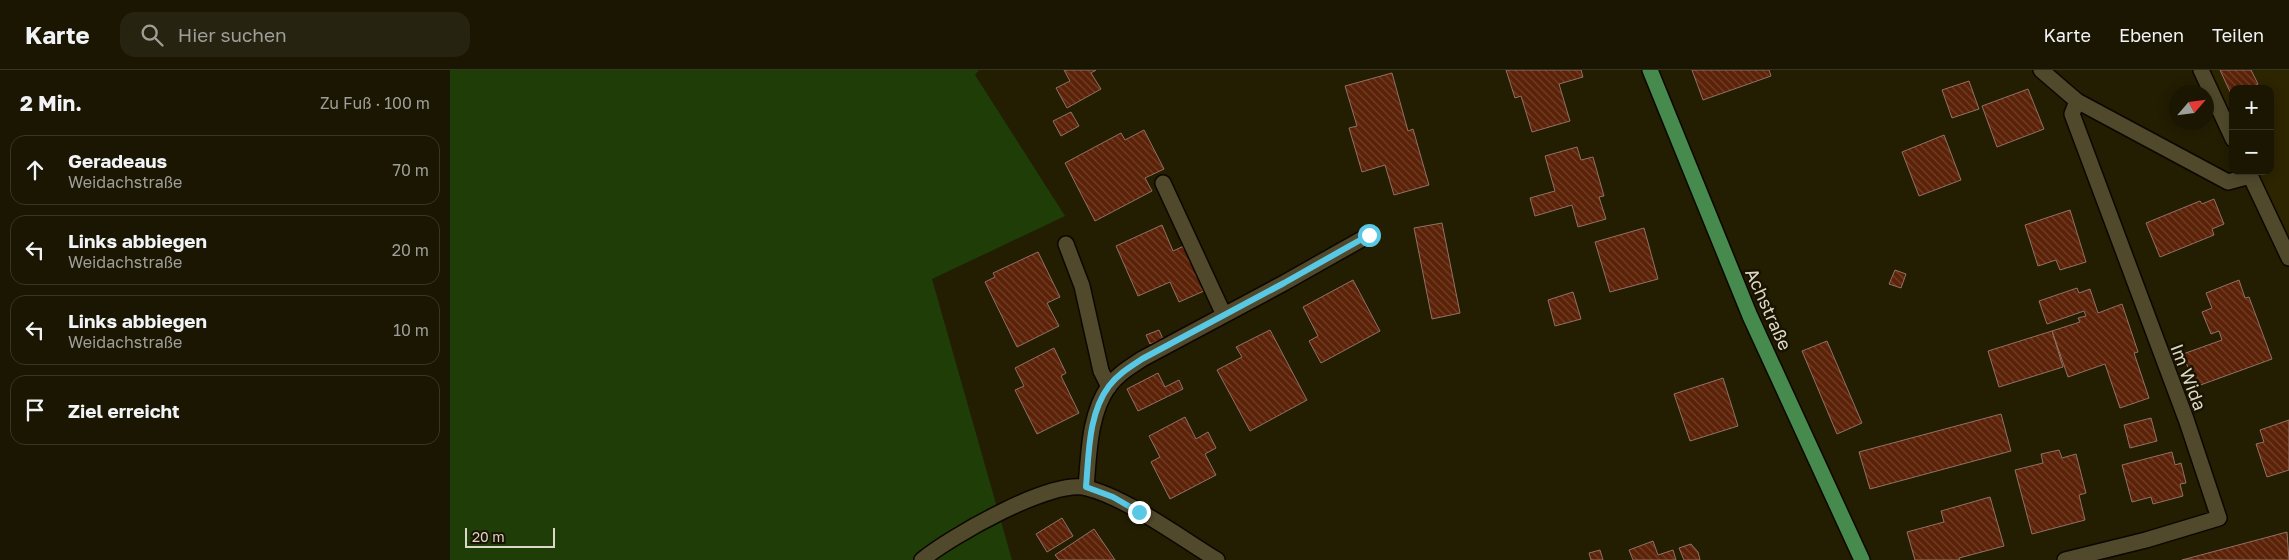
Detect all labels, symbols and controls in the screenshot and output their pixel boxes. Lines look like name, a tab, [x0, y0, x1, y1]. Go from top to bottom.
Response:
search box	[120, 12, 470, 57]
text: Karte	[25, 20, 90, 49]
icon: search	[138, 21, 166, 49]
text: Hier suchen	[178, 23, 287, 46]
text: Karte	[2044, 24, 2091, 46]
text: Ebenen	[2119, 24, 2184, 46]
text: Teilen	[2212, 24, 2264, 46]
north arrow	[2169, 85, 2214, 130]
map controls	[2229, 85, 2274, 175]
button: +	[2229, 85, 2274, 130]
text: 2 Min.	[20, 90, 82, 116]
text: Zu Fuß · 100 m	[320, 93, 430, 113]
button: −	[2229, 130, 2274, 175]
text: Geradeaus	[68, 149, 167, 172]
icon: ahead	[21, 156, 49, 184]
text: 70 m	[392, 160, 429, 180]
text: Weidachstraße	[68, 172, 182, 192]
route start	[1358, 224, 1381, 247]
text: Links abbiegen	[68, 229, 207, 252]
icon: left	[21, 236, 49, 264]
text: 20 m	[392, 240, 429, 260]
text: Weidachstraße	[68, 252, 182, 272]
street label: Achstraße	[1741, 265, 1797, 353]
text: Links abbiegen	[68, 309, 207, 332]
icon: left	[21, 316, 49, 344]
text: 10 m	[393, 320, 429, 340]
text: Weidachstraße	[68, 332, 182, 352]
street label: Im Wida	[2166, 341, 2212, 413]
icon: arrive	[21, 396, 49, 424]
text: Ziel erreicht	[68, 399, 180, 422]
route end	[1128, 501, 1151, 524]
scale bar	[465, 525, 555, 548]
text: 20 m	[472, 528, 505, 545]

